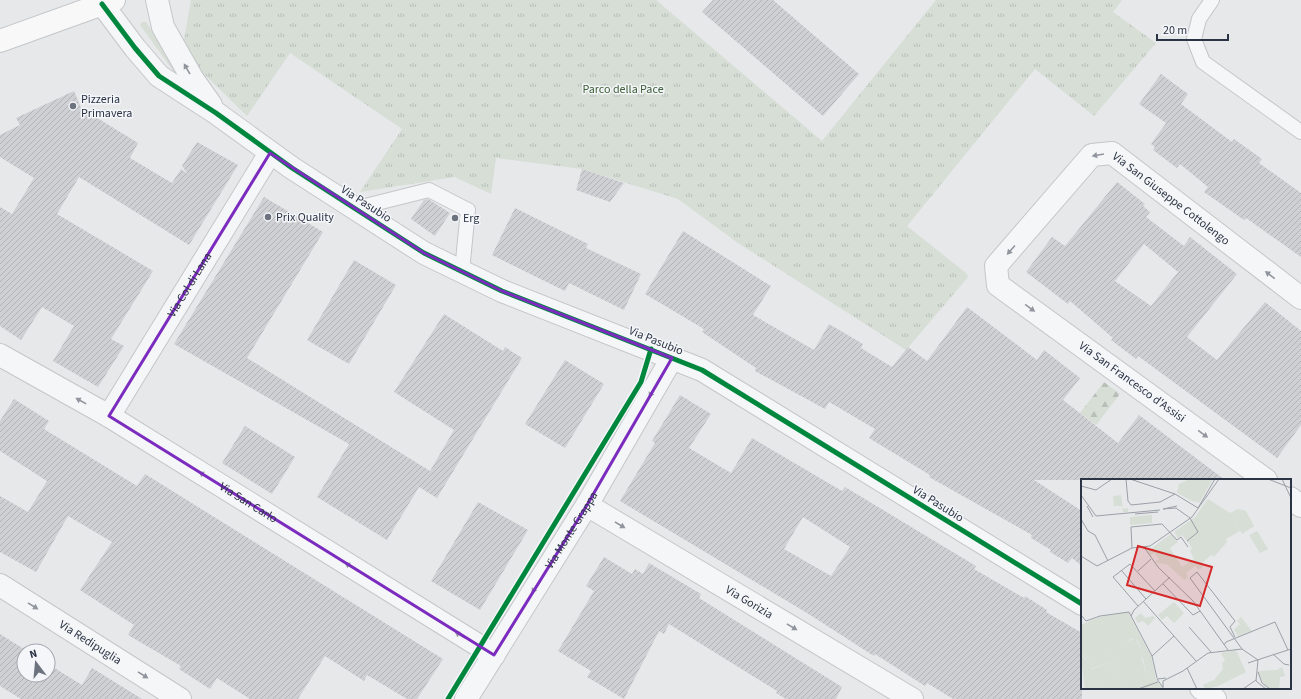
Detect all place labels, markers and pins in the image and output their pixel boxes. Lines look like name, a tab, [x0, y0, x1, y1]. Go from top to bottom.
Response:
place label: Pizzeria Primavera	[81, 91, 132, 122]
marker: Pizzeria Primavera	[68, 101, 78, 111]
place label: Prix Quality	[276, 209, 334, 226]
place label: Erg	[463, 210, 479, 227]
marker: Prix Quality	[263, 212, 273, 222]
marker: Erg	[450, 213, 460, 223]

